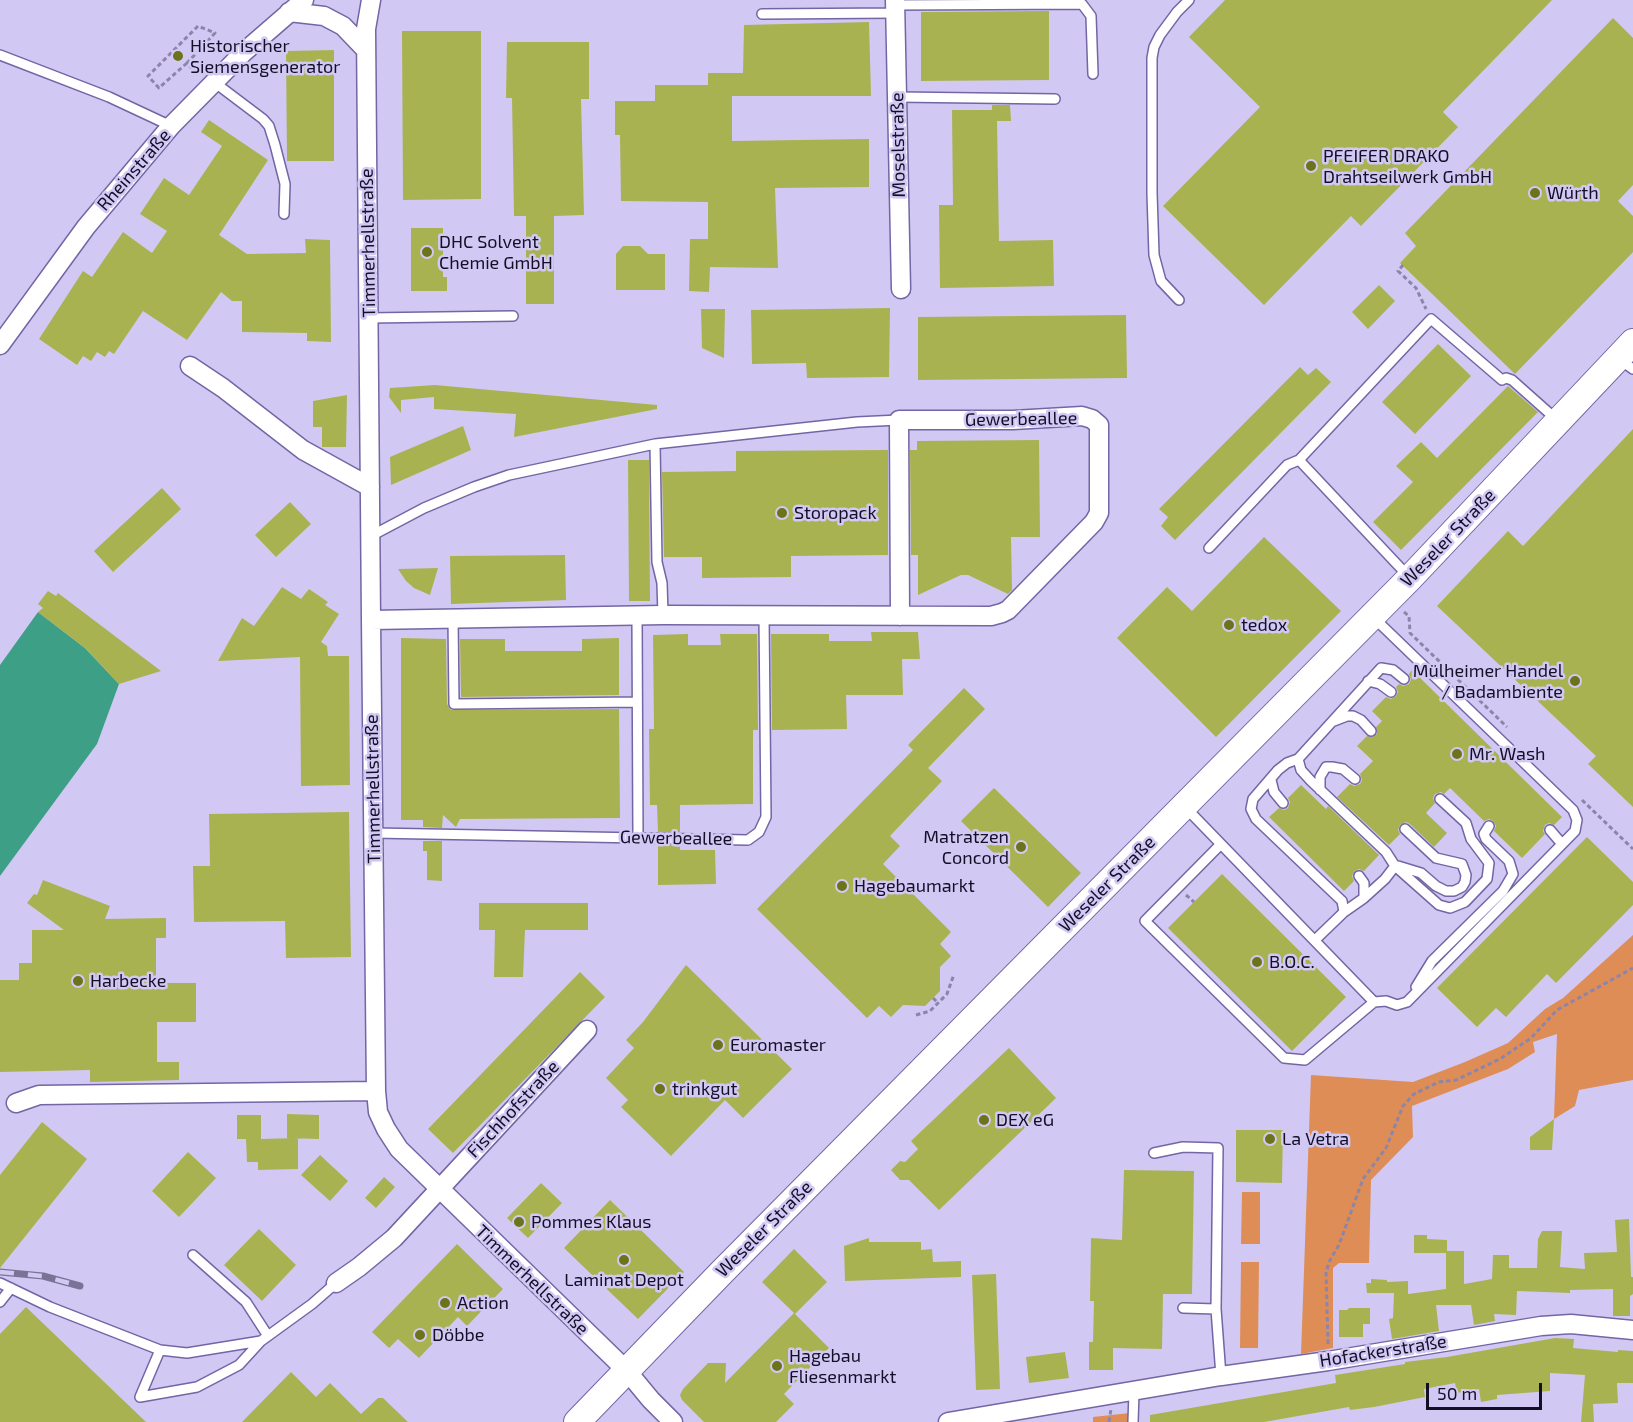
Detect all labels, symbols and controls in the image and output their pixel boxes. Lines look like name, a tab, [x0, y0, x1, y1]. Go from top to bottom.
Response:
place label: Historischer Siemensgenerator	[190, 35, 340, 78]
marker: Historischer Siemensgenerator	[171, 49, 185, 63]
street label: Moselstraße	[886, 92, 910, 198]
street label: Rheinstraße	[93, 125, 175, 215]
place label: PFEIFER DRAKO Drahtseilwerk GmbH	[1323, 145, 1492, 188]
marker: PFEIFER DRAKO Drahtseilwerk GmbH	[1304, 159, 1318, 173]
street label: Timmerhellstraße	[356, 168, 380, 318]
place label: Würth	[1547, 182, 1599, 204]
marker: Würth	[1528, 186, 1542, 200]
place label: DHC Solvent Chemie GmbH	[439, 231, 553, 274]
marker: DHC Solvent Chemie GmbH	[420, 245, 434, 259]
street label: Gewerbeallee	[965, 407, 1077, 431]
street label: Weseler Straße	[1396, 485, 1500, 591]
place label: Storopack	[794, 502, 877, 524]
marker: Storopack	[775, 506, 789, 520]
place label: tedox	[1241, 614, 1287, 636]
marker: tedox	[1222, 618, 1236, 632]
place label: Mülheimer Handel / Badambiente	[1413, 660, 1563, 702]
marker: Mülheimer Handel / Badambiente	[1568, 674, 1582, 688]
street label: Timmerhellstraße	[361, 714, 385, 864]
place label: Mr. Wash	[1469, 743, 1545, 765]
marker: Mr. Wash	[1450, 747, 1464, 761]
street label: Gewerbeallee	[620, 826, 732, 850]
place label: Matratzen Concord	[923, 826, 1009, 868]
street label: Weseler Straße	[1054, 831, 1160, 937]
marker: Matratzen Concord	[1014, 840, 1028, 854]
place label: Hagebaumarkt	[854, 875, 975, 897]
marker: Hagebaumarkt	[835, 879, 849, 893]
place label: B.O.C.	[1269, 951, 1315, 973]
marker: B.O.C.	[1250, 955, 1264, 969]
place label: Harbecke	[90, 970, 166, 992]
marker: Harbecke	[71, 974, 85, 988]
place label: Euromaster	[730, 1034, 826, 1056]
marker: Euromaster	[711, 1038, 725, 1052]
street label: Fischhofstraße	[462, 1056, 564, 1162]
place label: trinkgut	[672, 1078, 737, 1100]
marker: trinkgut	[653, 1082, 667, 1096]
place label: DEX eG	[996, 1109, 1054, 1131]
marker: DEX eG	[977, 1113, 991, 1127]
place label: La Vetra	[1282, 1128, 1349, 1150]
marker: La Vetra	[1263, 1132, 1277, 1146]
street label: Weseler Straße	[711, 1176, 817, 1282]
place label: Pommes Klaus	[531, 1211, 651, 1233]
marker: Pommes Klaus	[512, 1215, 526, 1229]
street label: Timmerhellstraße	[471, 1220, 593, 1340]
marker: Laminat Depot	[617, 1253, 631, 1267]
place label: Laminat Depot	[564, 1269, 684, 1291]
place label: Action	[457, 1292, 509, 1314]
marker: Action	[438, 1296, 452, 1310]
place label: Döbbe	[432, 1324, 484, 1346]
marker: Döbbe	[413, 1328, 427, 1342]
street label: Hofackerstraße	[1318, 1330, 1448, 1372]
place label: Hagebau Fliesenmarkt	[789, 1345, 896, 1388]
marker: Hagebau Fliesenmarkt	[770, 1359, 784, 1373]
scale bar	[1429, 1371, 1544, 1409]
text: 50 m	[1437, 1382, 1477, 1404]

